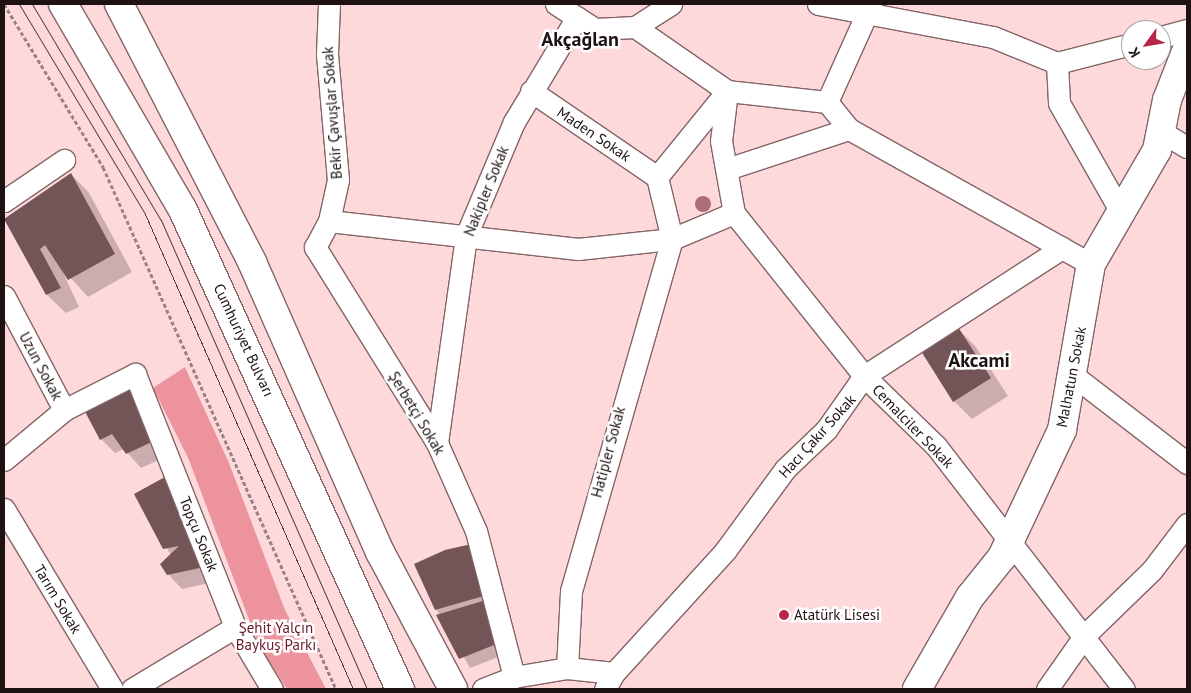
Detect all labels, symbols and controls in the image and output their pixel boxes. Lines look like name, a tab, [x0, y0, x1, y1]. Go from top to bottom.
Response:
north arrow	[1121, 20, 1171, 70]
district label: Akçağlan	[541, 27, 619, 51]
text: K	[1124, 44, 1144, 61]
street label: Bekir Çavuşlar Sokak	[318, 46, 346, 180]
street label: Maden Sokak	[554, 103, 634, 165]
street label: Nakipler Sokak	[460, 143, 512, 239]
street label: Cumhuriyet Bulvarı	[210, 281, 278, 399]
street label: Malhatun Sokak	[1052, 325, 1090, 429]
street label: Uzun Sokak	[16, 329, 66, 403]
district label: Akcami	[948, 348, 1010, 372]
street label: Şerbetçi Sokak	[385, 368, 449, 458]
street label: Cemalciler Sokak	[869, 380, 957, 472]
street label: Hacı Çakır Sokak	[775, 391, 859, 481]
street label: Hatipler Sokak	[587, 404, 629, 500]
street label: Topçu Sokak	[176, 494, 222, 574]
street label: Tarım Sokak	[30, 561, 86, 637]
place label: Atatürk Lisesi	[794, 606, 881, 624]
marker: Atatürk Lisesi	[778, 609, 790, 621]
park label: Şehit Yalçın Baykuş Parkı	[236, 618, 316, 653]

